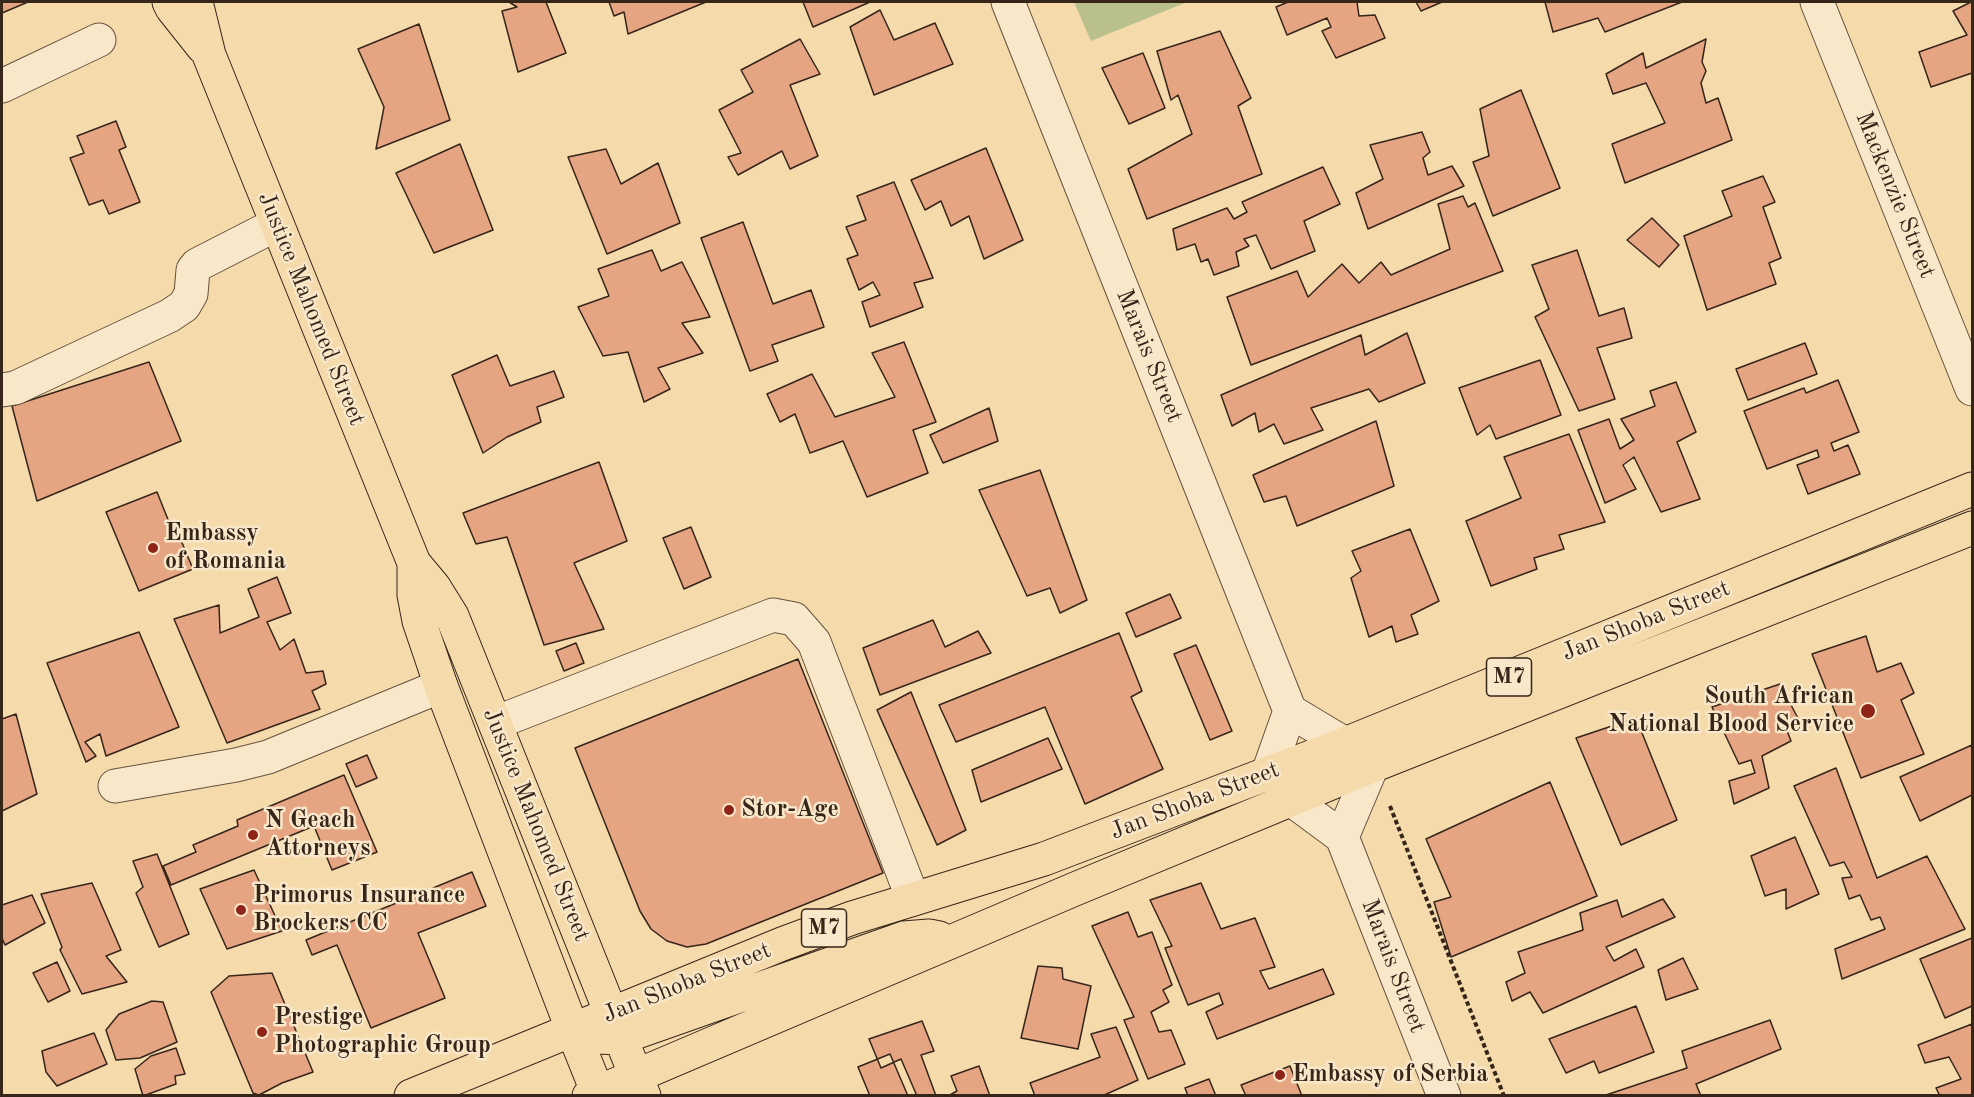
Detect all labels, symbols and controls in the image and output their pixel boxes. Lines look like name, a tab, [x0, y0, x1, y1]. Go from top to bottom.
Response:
street label: Mackenzie Street	[1848, 107, 1942, 283]
street label: Justice Mahomed Street	[251, 188, 371, 430]
street label: Marais Street	[1109, 285, 1189, 427]
place label: Embassy of Romania	[165, 520, 286, 576]
marker: Embassy of Romania	[146, 541, 160, 555]
street label: Jan Shoba Street	[1558, 574, 1734, 668]
road number: M7	[1486, 658, 1532, 696]
place label: South African National Blood Service	[1609, 683, 1854, 739]
marker: South African National Blood Service	[1859, 702, 1877, 720]
street label: Justice Mahomed Street	[476, 704, 596, 946]
street label: Jan Shoba Street	[1106, 756, 1284, 846]
place label: Stor-Age	[741, 796, 839, 824]
marker: Stor-Age	[722, 803, 736, 817]
place label: N Geach Attorneys	[265, 807, 371, 863]
marker: N Geach Attorneys	[246, 828, 260, 842]
place label: Primorus Insurance Brockers CC	[253, 882, 465, 938]
street label: Marais Street	[1354, 895, 1432, 1037]
marker: Primorus Insurance Brockers CC	[234, 903, 248, 917]
road number: M7	[802, 909, 846, 947]
street label: Jan Shoba Street	[599, 936, 775, 1030]
place label: Prestige Photographic Group	[274, 1004, 491, 1060]
marker: Prestige Photographic Group	[255, 1025, 269, 1039]
place label: Embassy of Serbia	[1292, 1061, 1488, 1089]
marker: Embassy of Serbia	[1273, 1068, 1287, 1082]

